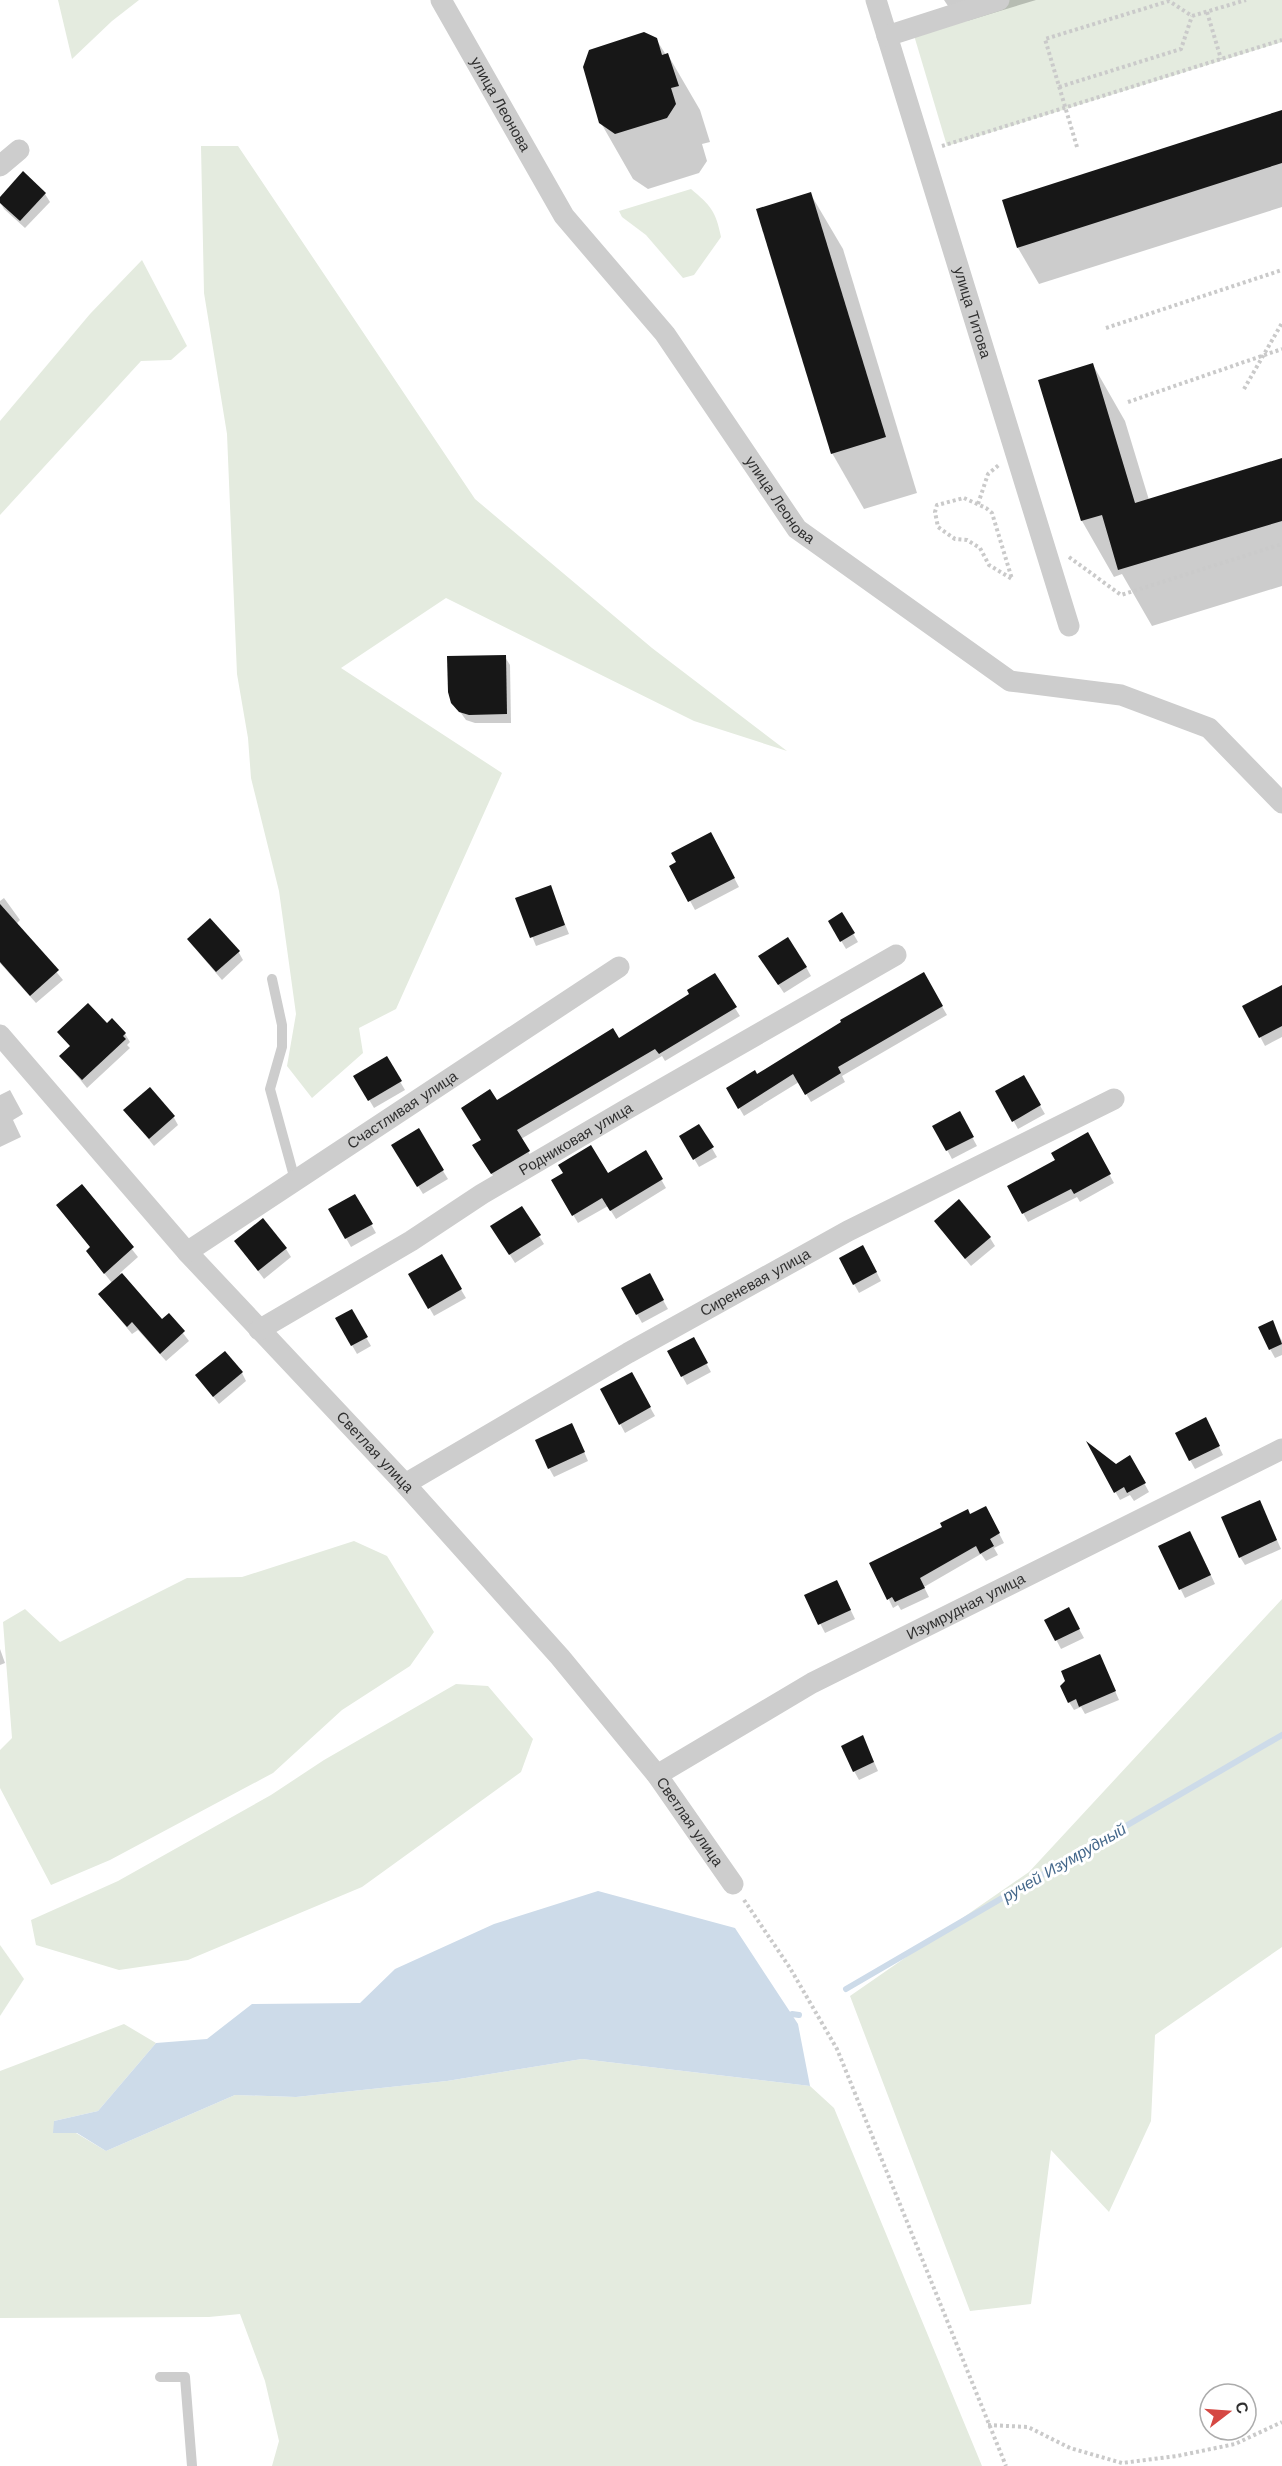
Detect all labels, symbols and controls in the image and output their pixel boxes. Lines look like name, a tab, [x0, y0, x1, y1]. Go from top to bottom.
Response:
street label: улица Леонова	[466, 54, 535, 155]
street label: улица Титова	[950, 265, 995, 361]
street label: улица Леонова	[741, 453, 819, 548]
street label: Счастливая улица	[344, 1067, 462, 1153]
street label: Родниковая улица	[516, 1098, 636, 1179]
street label: Сиреневая улица	[697, 1244, 814, 1320]
street label: Светлая улица	[333, 1408, 418, 1497]
street label: Изумрудная улица	[903, 1569, 1029, 1644]
street label: Светлая улица	[652, 1774, 727, 1871]
water label: ручей Изумрудный	[998, 1819, 1130, 1906]
north arrow	[1198, 2382, 1258, 2442]
text: С	[1231, 2399, 1253, 2416]

